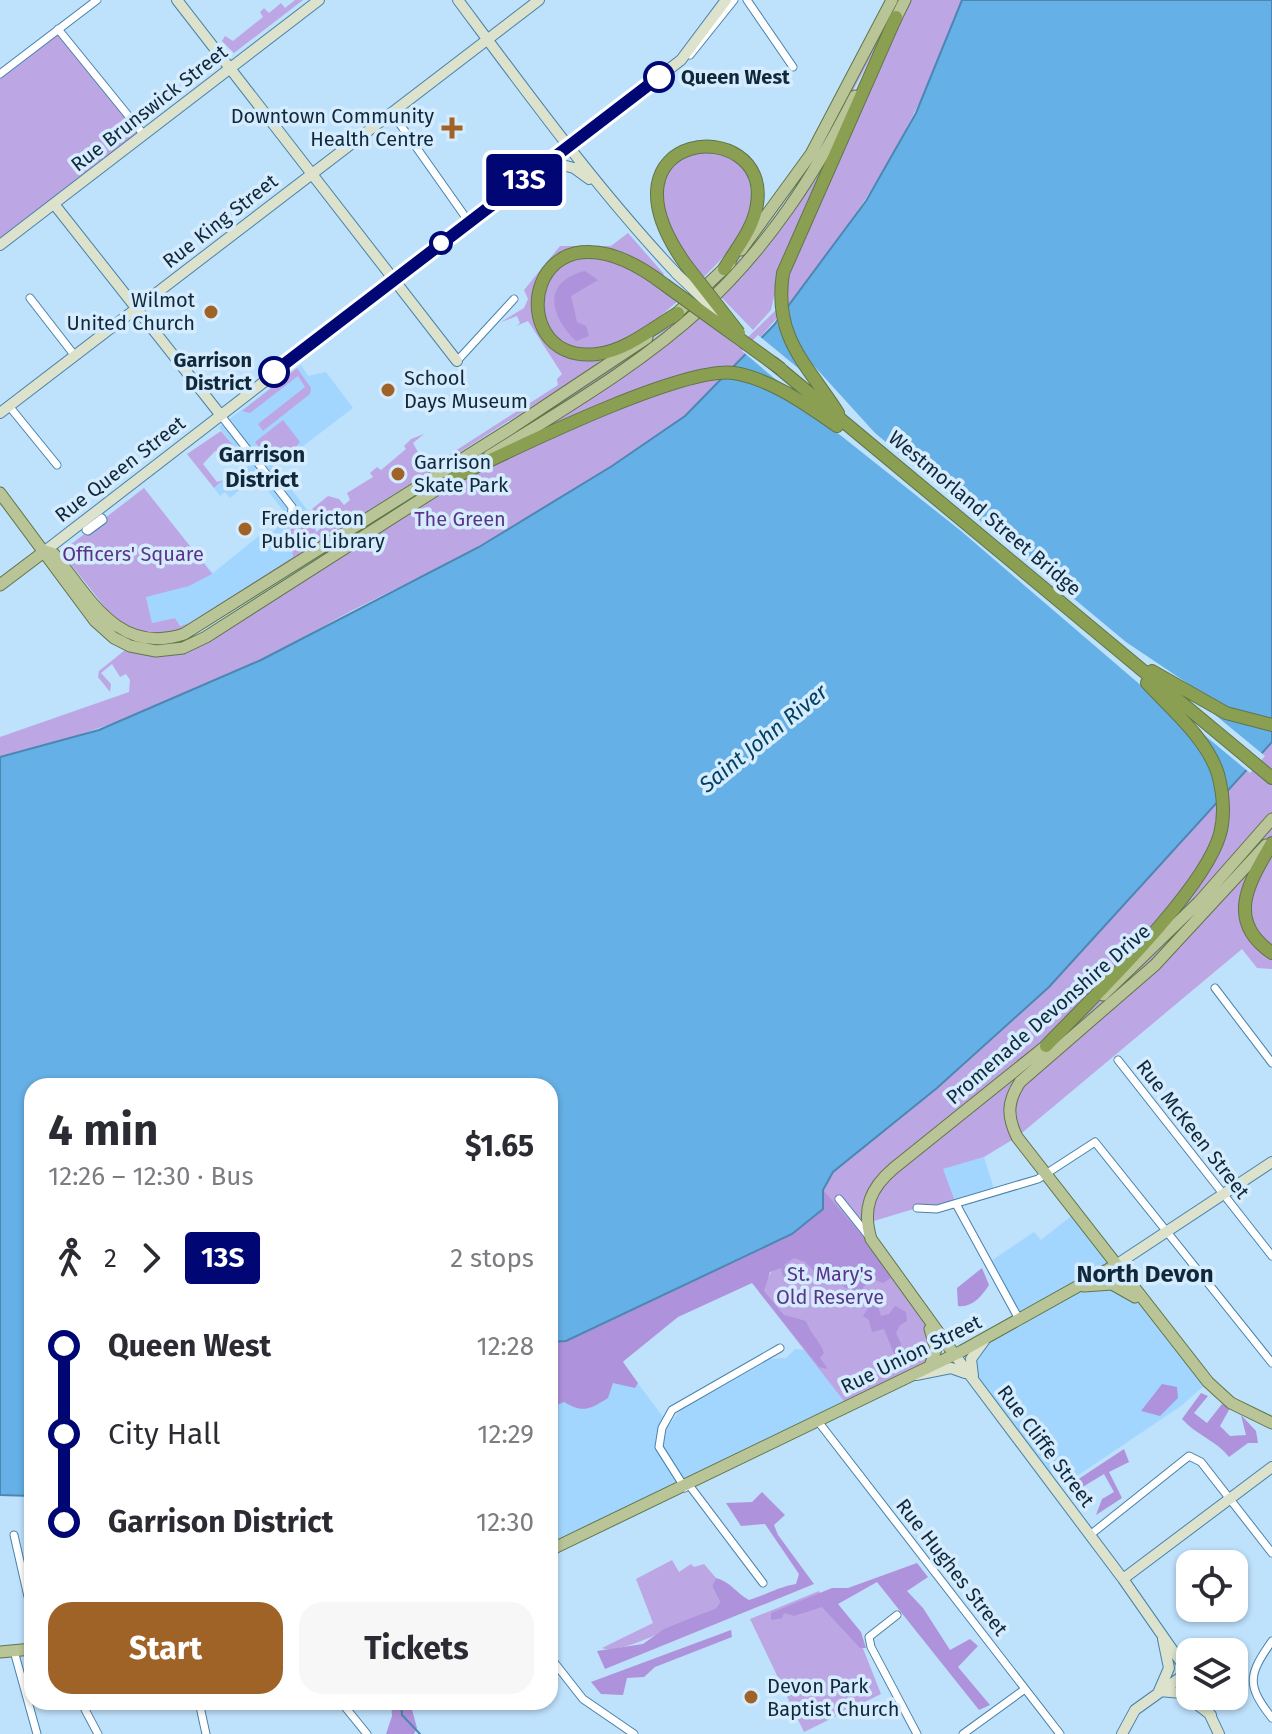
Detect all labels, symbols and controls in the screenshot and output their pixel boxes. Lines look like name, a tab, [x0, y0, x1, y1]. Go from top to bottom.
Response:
street label: Rue Brunswick Street	[66, 39, 233, 176]
marker: Queen West	[644, 62, 674, 92]
place label: Queen West	[681, 65, 790, 89]
place label: Downtown Community Health Centre	[231, 104, 434, 151]
marker: Downtown Community Health Centre	[441, 117, 463, 139]
line badge: 13S	[478, 154, 570, 206]
text: 13S	[502, 163, 546, 196]
street label: Rue King Street	[158, 168, 283, 273]
unlabelled marker	[430, 232, 452, 254]
place label: Wilmot United Church	[67, 288, 196, 335]
marker: Wilmot United Church	[202, 303, 220, 321]
place label: Garrison District	[174, 348, 252, 395]
marker: Garrison District	[259, 357, 289, 387]
place label: School Days Museum	[404, 366, 528, 413]
marker: School Days Museum	[379, 381, 397, 399]
street label: Rue Queen Street	[50, 410, 190, 527]
street label: Westmorland Street Bridge	[884, 425, 1086, 601]
district label: Garrison District	[219, 441, 305, 493]
place label: Garrison Skate Park	[414, 450, 509, 497]
marker: Garrison Skate Park	[389, 465, 407, 483]
place label: Fredericton Public Library	[261, 506, 385, 553]
park label: The Green	[414, 507, 506, 531]
marker: Fredericton Public Library	[236, 520, 254, 538]
park label: Officers' Square	[62, 542, 204, 566]
water label: Saint John River	[693, 678, 833, 799]
street label: Promenade Devonshire Drive	[941, 919, 1155, 1109]
street label: Rue McKeen Street	[1131, 1055, 1255, 1204]
text: 4 min	[48, 1104, 158, 1157]
text: $1.65	[465, 1128, 534, 1164]
text: 12:26 – 12:30 · Bus	[48, 1161, 254, 1192]
icon: walk	[48, 1236, 92, 1280]
icon: forward	[129, 1236, 173, 1280]
text: 13S	[201, 1241, 244, 1274]
text: 2	[104, 1243, 117, 1274]
text: 2 stops	[450, 1243, 534, 1274]
district label: North Devon	[1076, 1260, 1214, 1288]
park label: St. Mary's Old Reserve	[776, 1262, 884, 1309]
street label: Rue Union Street	[837, 1309, 986, 1398]
text: Queen West	[108, 1328, 271, 1364]
text: 12:28	[476, 1331, 534, 1362]
street label: Rue Cliffe Street	[992, 1380, 1100, 1512]
text: City Hall	[108, 1416, 221, 1452]
text: 12:29	[477, 1419, 534, 1450]
street label: Rue Hughes Street	[891, 1494, 1013, 1641]
text: Garrison District	[108, 1504, 333, 1540]
text: 12:30	[476, 1507, 534, 1538]
map controls	[1176, 1550, 1248, 1710]
button: locate	[1176, 1550, 1248, 1622]
button: Start	[48, 1602, 283, 1694]
button: Tickets	[299, 1602, 534, 1694]
button: layers	[1176, 1638, 1248, 1710]
place label: Devon Park Baptist Church	[767, 1674, 899, 1721]
marker: Devon Park Baptist Church	[742, 1688, 760, 1706]

